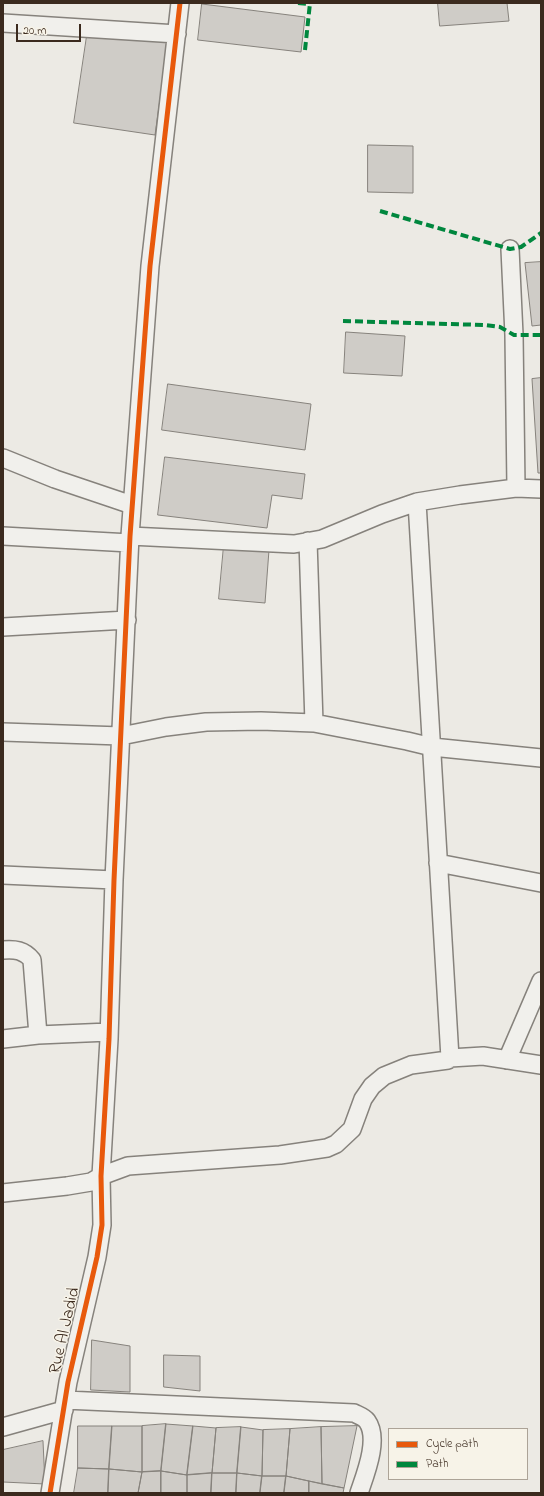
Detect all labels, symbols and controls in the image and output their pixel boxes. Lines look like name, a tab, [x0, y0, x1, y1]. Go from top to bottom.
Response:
scale bar	[18, 16, 83, 42]
text: 20 m	[23, 22, 46, 40]
street label: Rue Al Jadid	[46, 1286, 86, 1376]
legend	[388, 1428, 528, 1480]
text: Cycle path	[426, 1435, 478, 1453]
text: Path	[426, 1455, 448, 1473]

